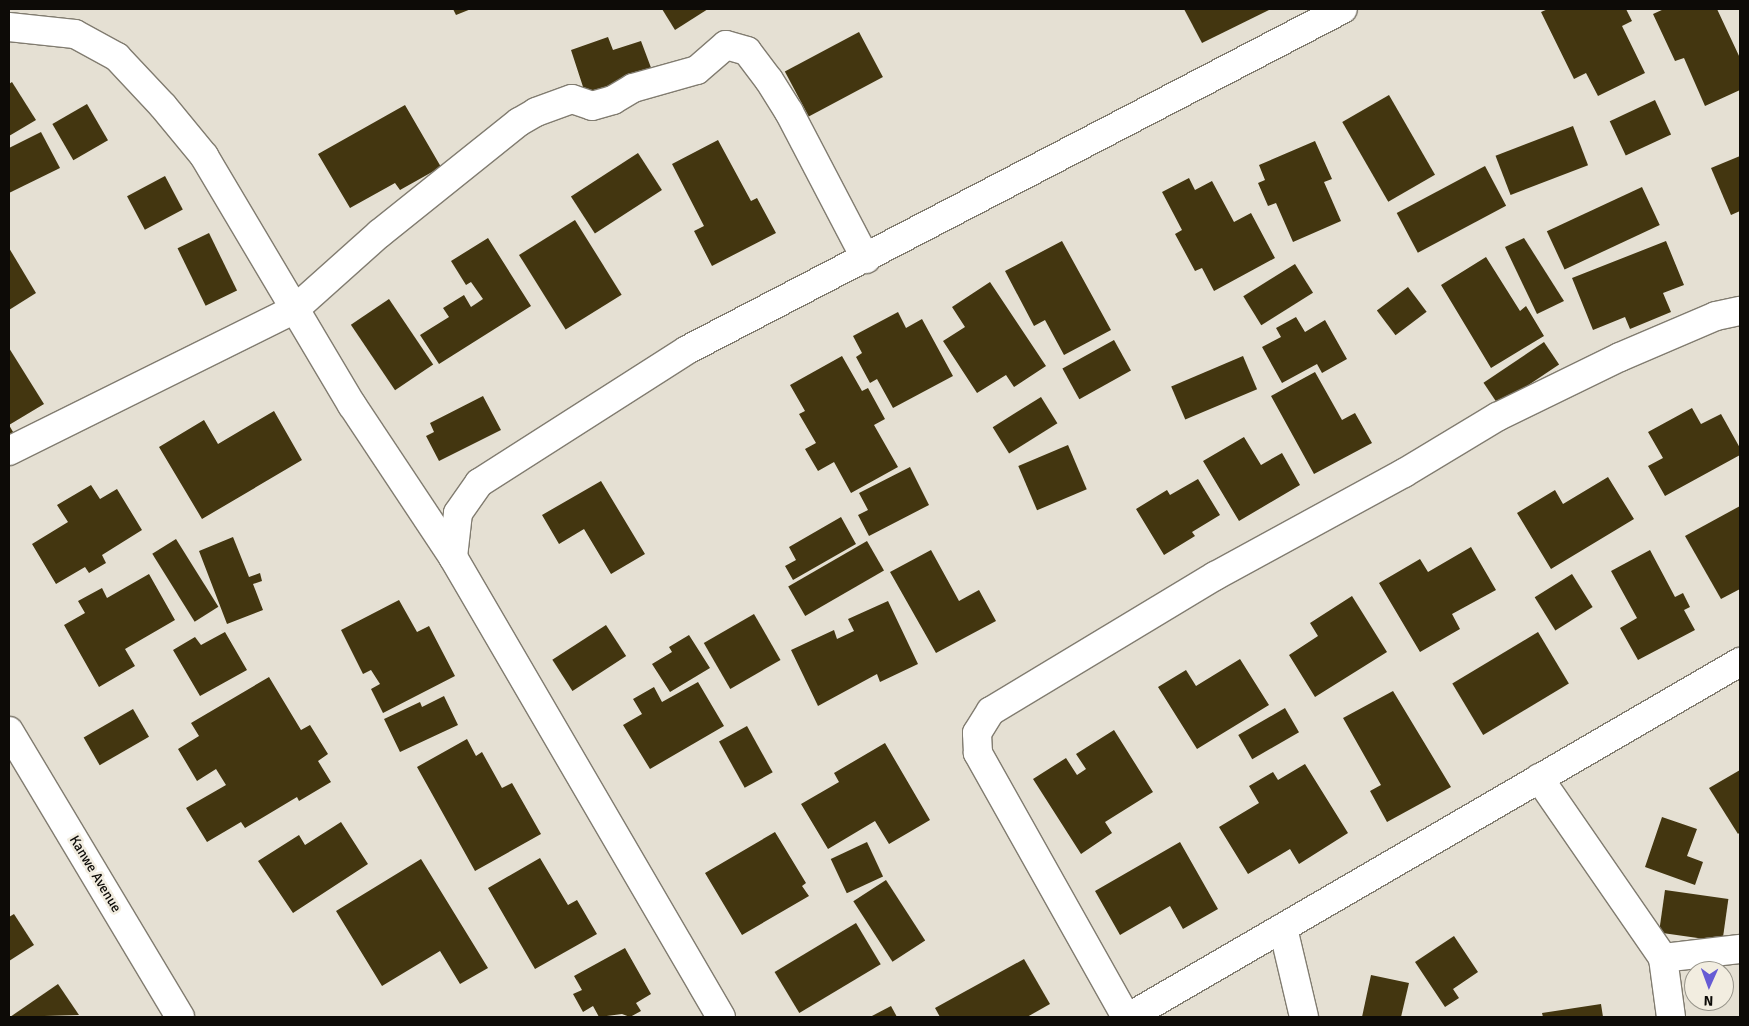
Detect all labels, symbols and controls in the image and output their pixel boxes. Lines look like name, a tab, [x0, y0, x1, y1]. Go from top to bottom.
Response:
street label: Kanwe Avenue	[65, 833, 125, 915]
north arrow	[1684, 961, 1734, 1011]
text: N	[1703, 992, 1714, 1009]

